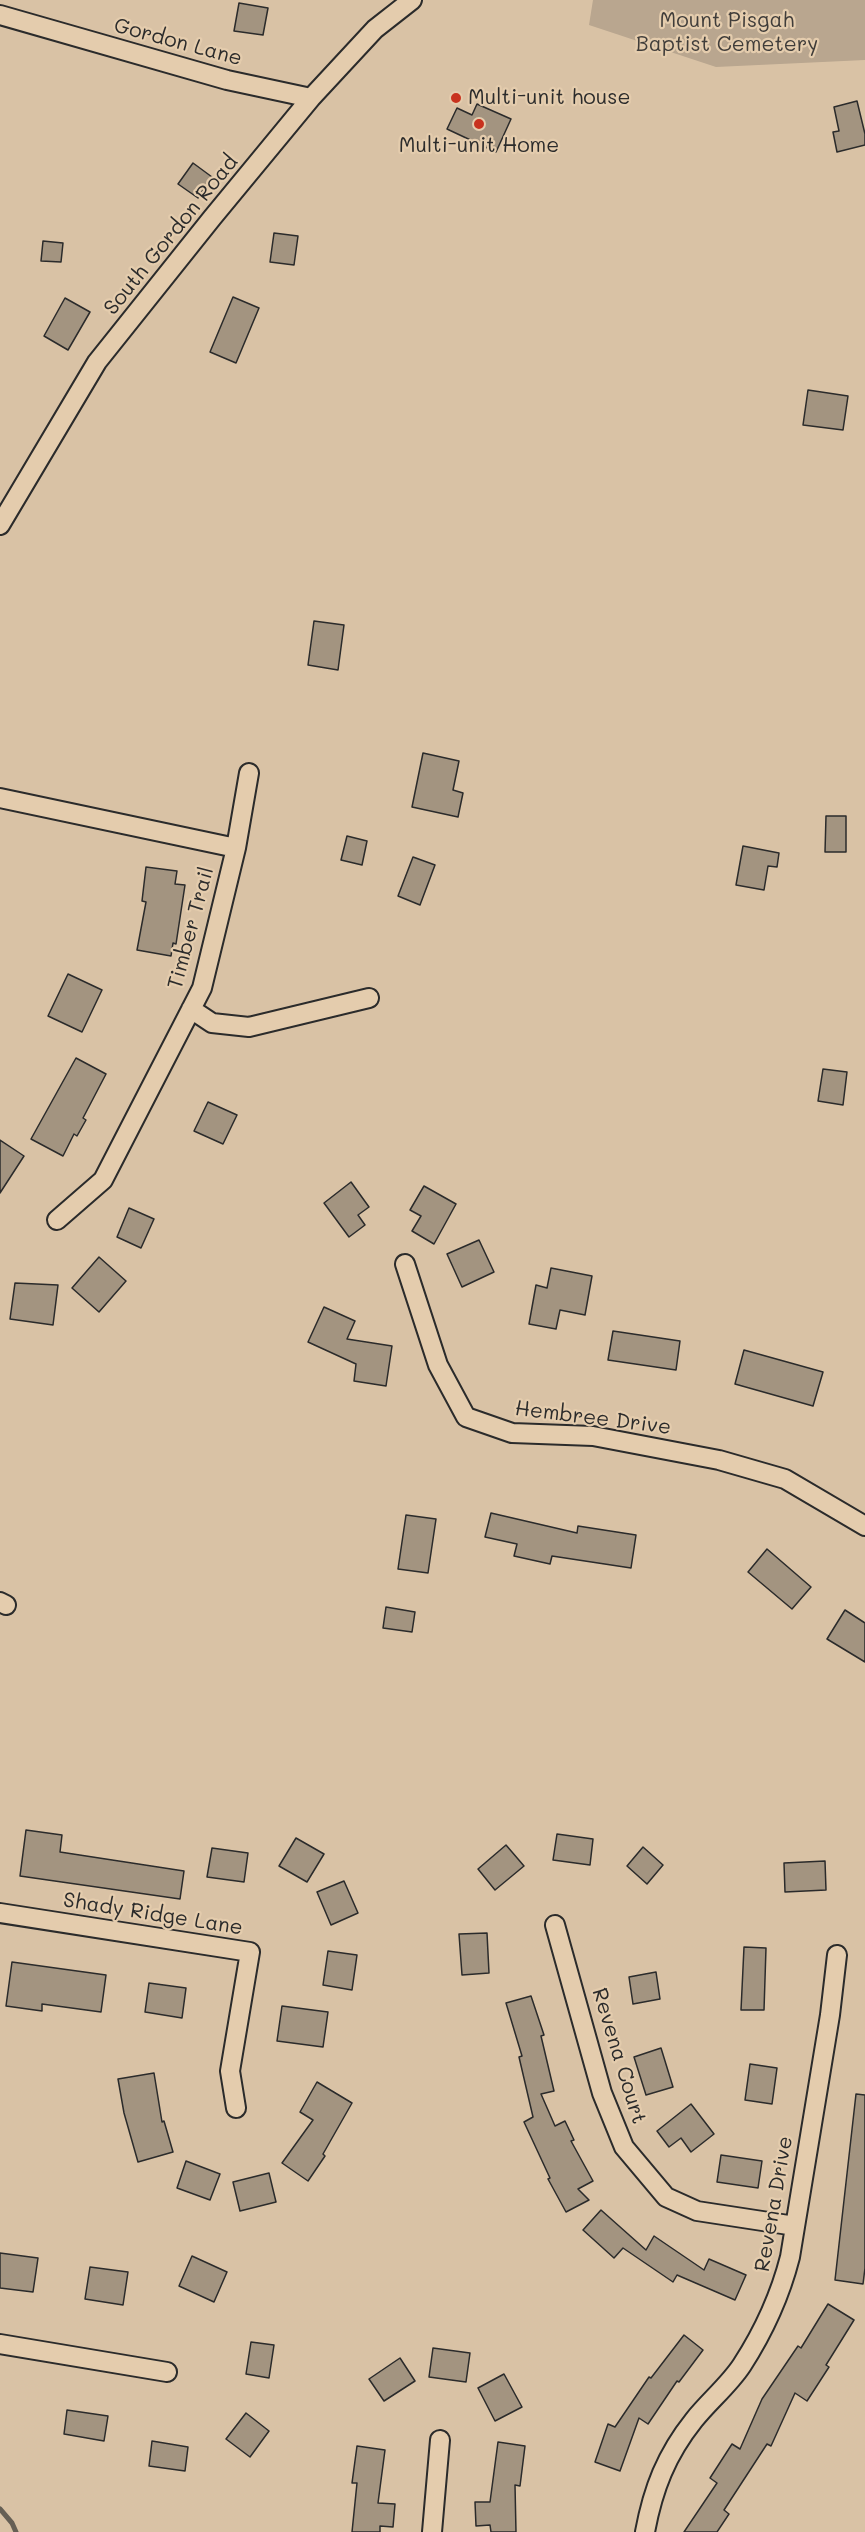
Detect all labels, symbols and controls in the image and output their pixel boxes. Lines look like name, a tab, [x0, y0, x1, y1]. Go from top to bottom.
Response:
park label: Mount Pisgah Baptist Cemetery	[636, 8, 818, 58]
street label: Gordon Lane	[111, 13, 245, 71]
place label: Multi-unit house	[468, 85, 631, 111]
marker: Multi-unit house	[449, 91, 463, 105]
marker: Multi-unit Home	[472, 117, 486, 131]
place label: Multi-unit Home	[399, 133, 559, 159]
street label: South Gordon Road	[99, 150, 243, 320]
street label: Timber Trail	[163, 864, 219, 992]
street label: Hembree Drive	[514, 1396, 672, 1440]
street label: Shady Ridge Lane	[61, 1887, 245, 1941]
street label: Revena Court	[586, 1985, 652, 2127]
street label: Revena Drive	[750, 2134, 798, 2274]

